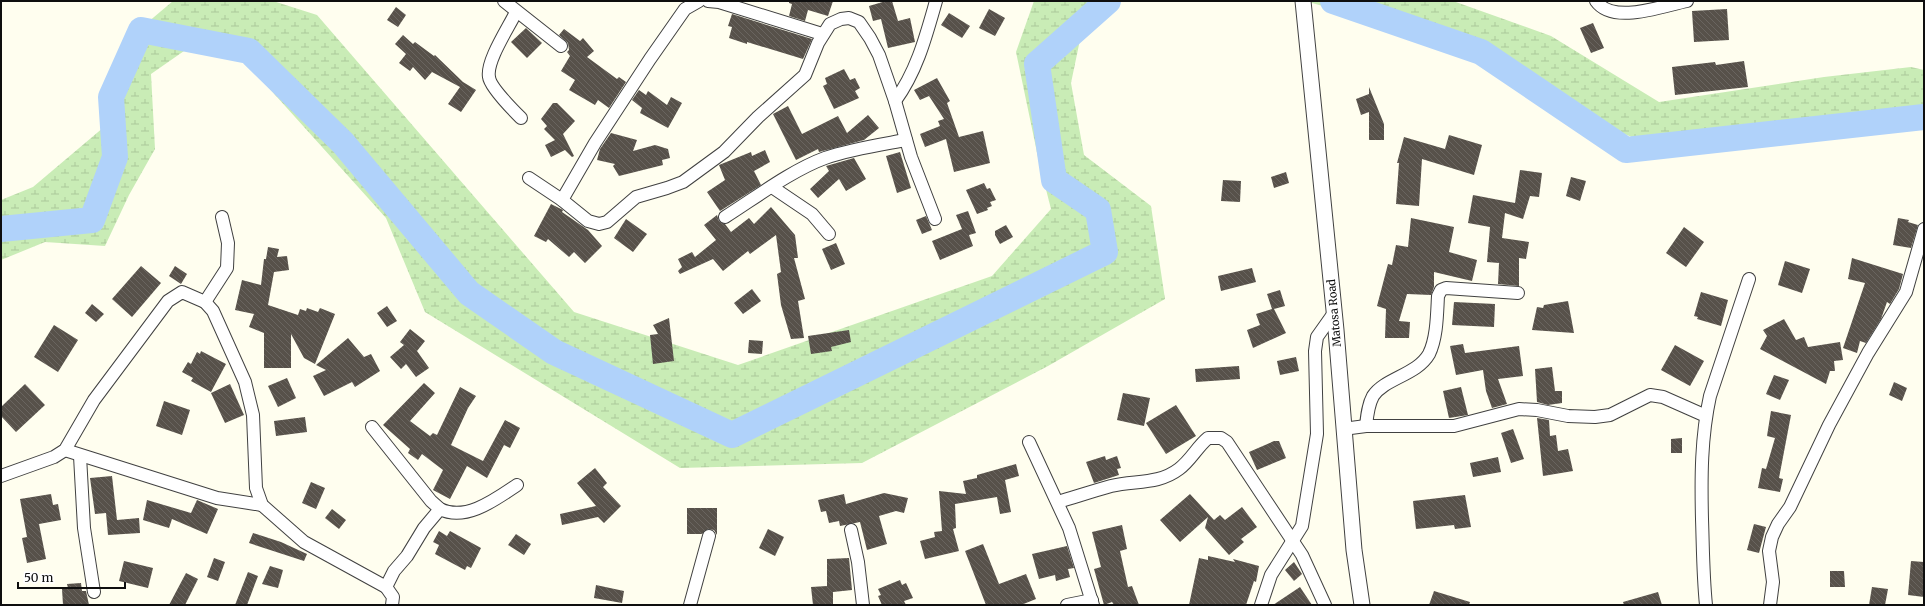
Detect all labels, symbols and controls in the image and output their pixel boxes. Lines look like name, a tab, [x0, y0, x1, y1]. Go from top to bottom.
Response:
street label: Matosa Road	[1324, 278, 1344, 347]
scale bar	[18, 564, 125, 590]
text: 50 m	[24, 570, 53, 585]

